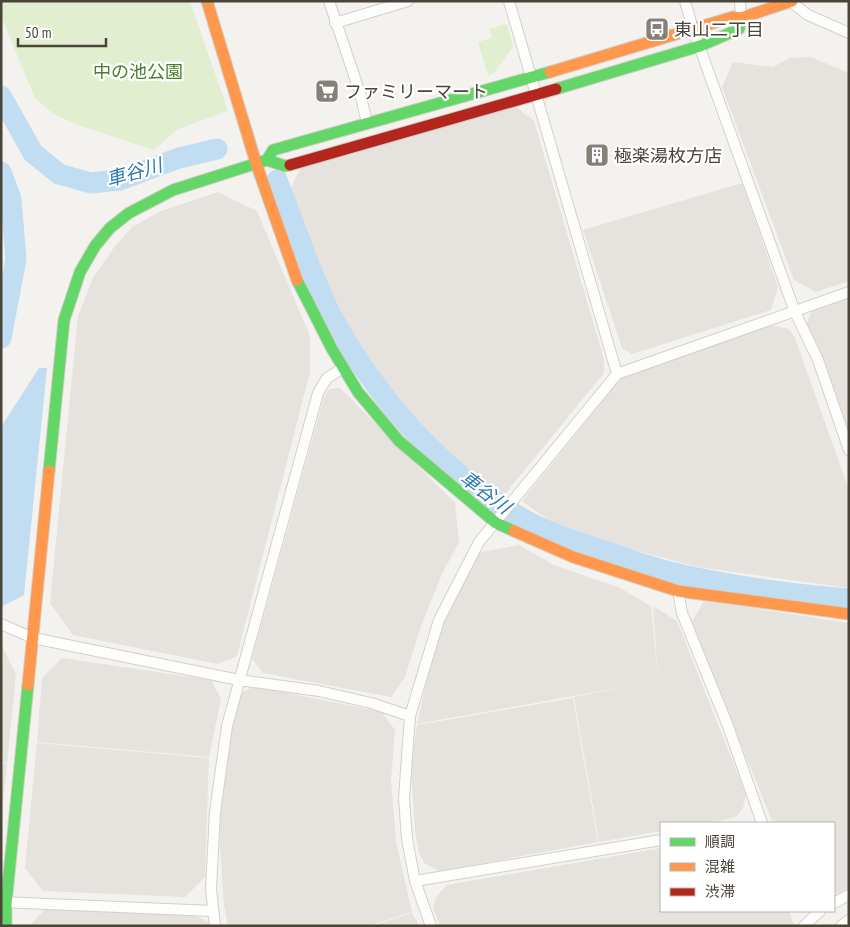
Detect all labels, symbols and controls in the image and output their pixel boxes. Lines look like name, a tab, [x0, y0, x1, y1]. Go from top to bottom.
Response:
scale bar	[18, 15, 105, 47]
bus stop icon: 東山二丁目	[644, 16, 670, 42]
place label: 東山二丁目	[674, 18, 764, 41]
text: 50 m	[25, 23, 51, 42]
park label: 中の池公園	[93, 60, 183, 83]
supermarket icon: ファミリーマート	[314, 78, 340, 104]
place label: ファミリーマート	[344, 80, 488, 103]
building icon: 極楽湯枚方店	[584, 142, 610, 168]
place label: 極楽湯枚方店	[614, 144, 722, 167]
water label: 車谷川	[103, 152, 167, 191]
water label: 車谷川	[456, 465, 518, 520]
legend	[660, 822, 835, 912]
text: 順調	[705, 832, 735, 851]
text: 混雑	[705, 857, 735, 876]
text: 渋滞	[705, 882, 735, 901]

